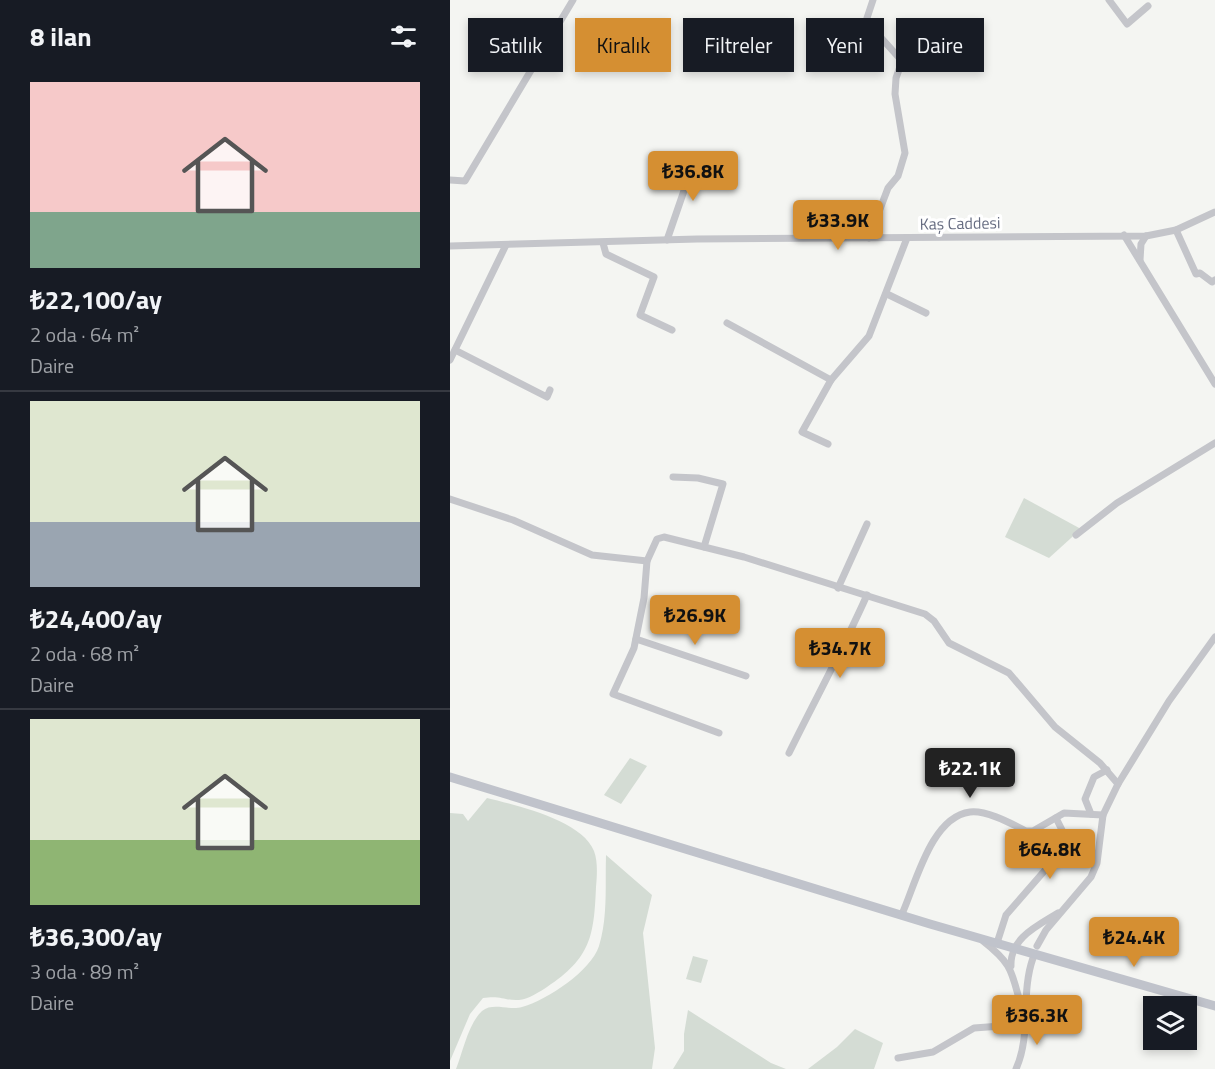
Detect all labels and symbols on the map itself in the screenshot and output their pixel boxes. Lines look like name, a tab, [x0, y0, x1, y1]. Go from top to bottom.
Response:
pin: ₺36.8K	[644, 151, 742, 202]
pin: ₺33.9K	[789, 200, 887, 251]
street label: Kaş Caddesi	[919, 210, 1001, 236]
pin: ₺26.9K	[646, 595, 744, 646]
pin: ₺34.7K	[791, 628, 889, 679]
pin: ₺22.1K	[921, 748, 1019, 799]
pin: ₺64.8K	[1001, 829, 1099, 880]
pin: ₺24.4K	[1085, 917, 1183, 968]
pin: ₺36.3K	[988, 995, 1086, 1046]

